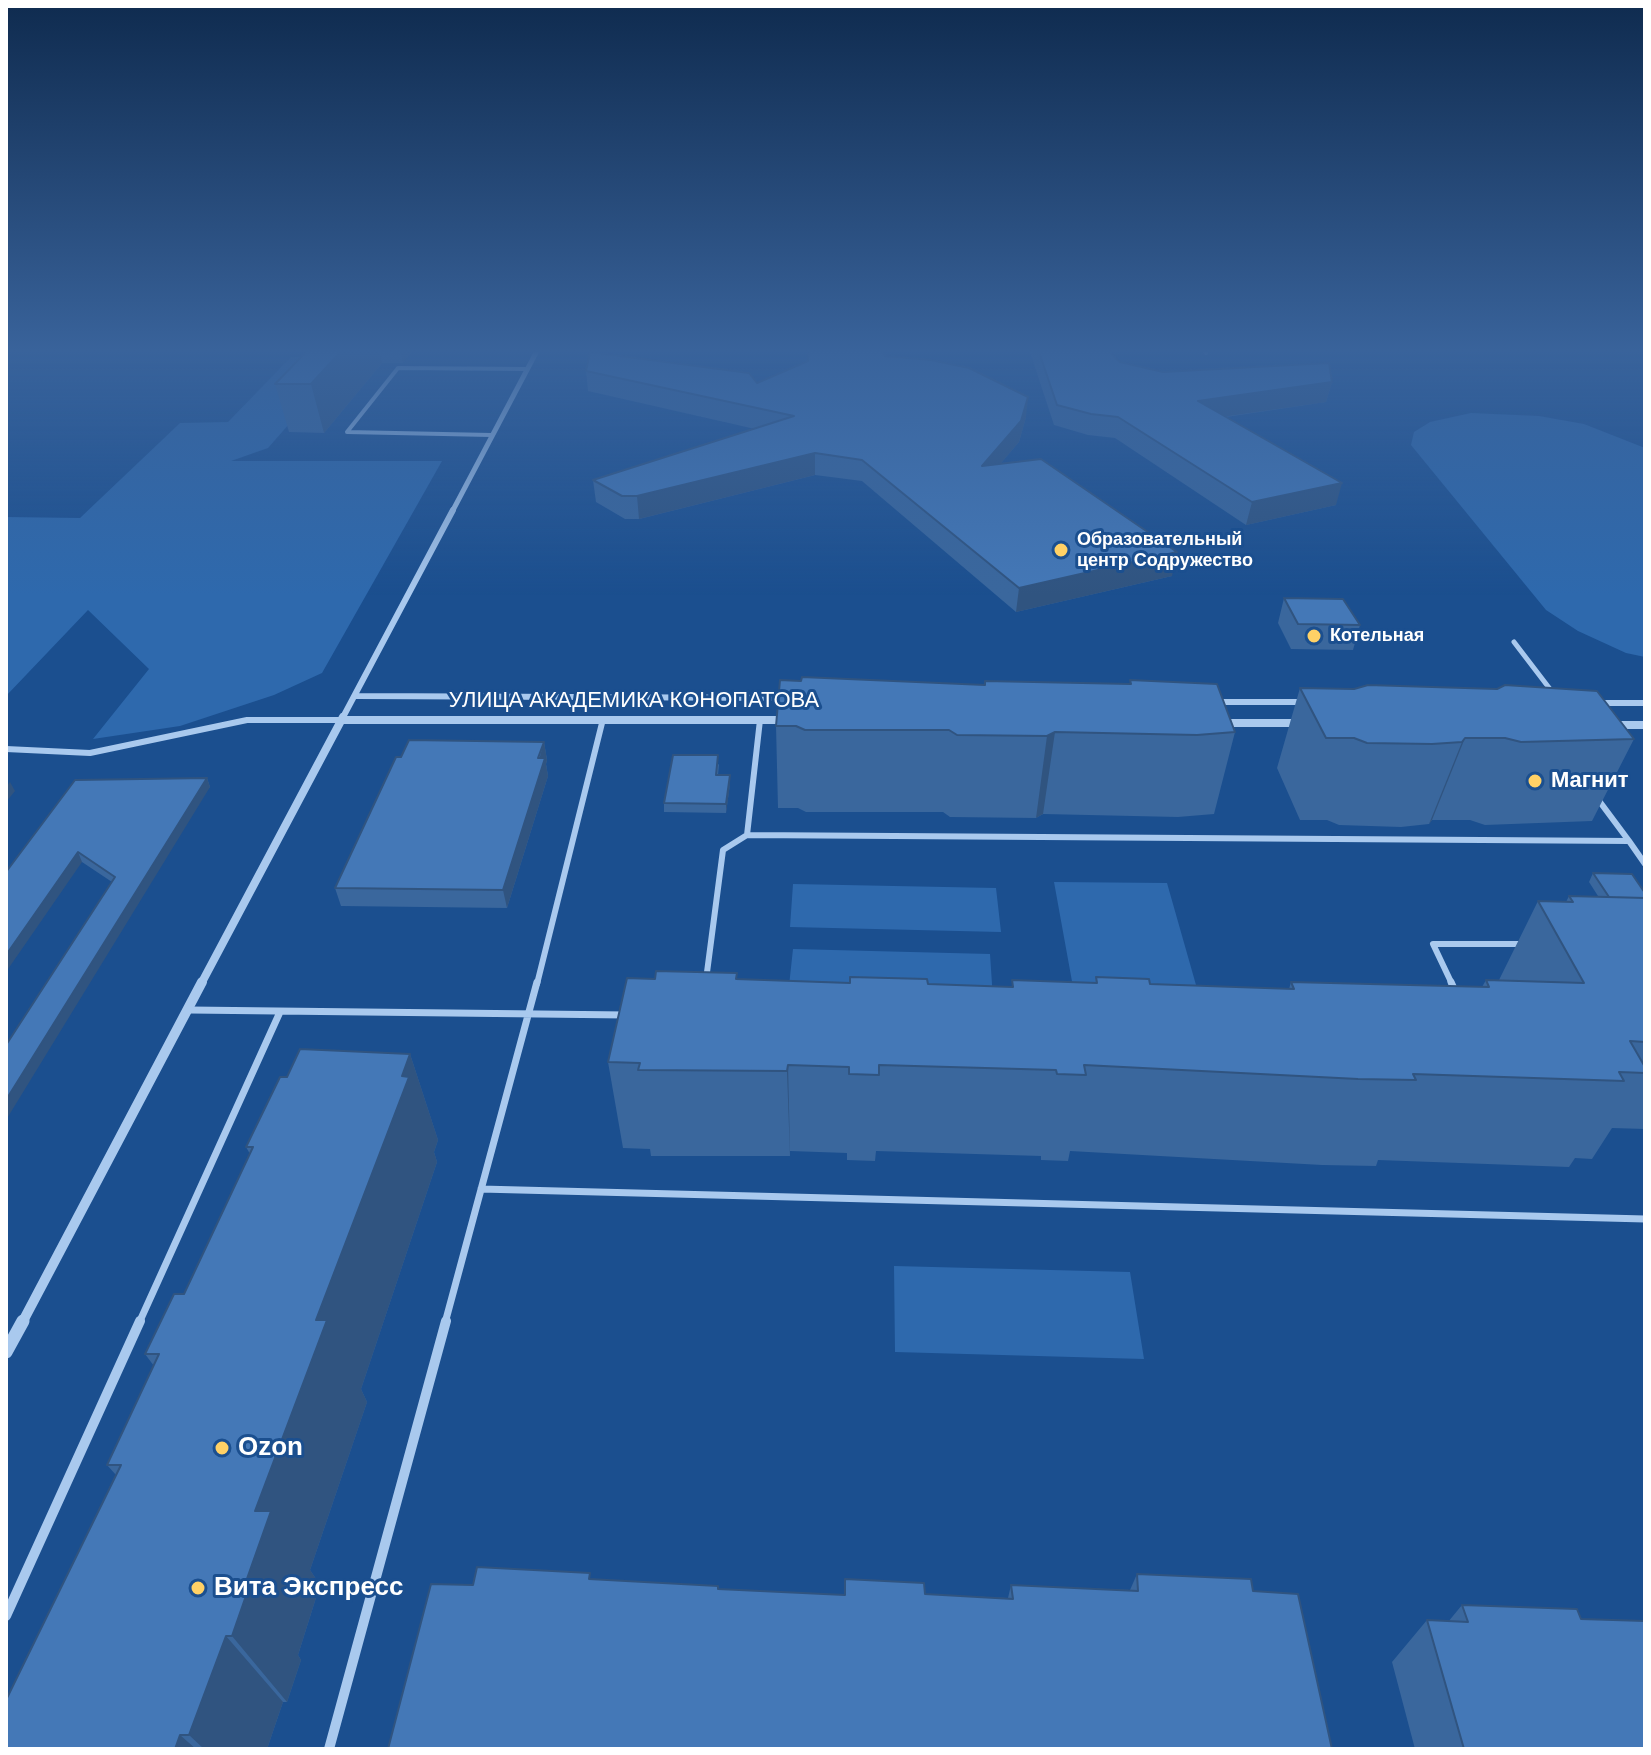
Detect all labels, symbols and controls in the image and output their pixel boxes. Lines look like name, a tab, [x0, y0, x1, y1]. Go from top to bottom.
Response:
place label: Образовательный центр Содружество	[1077, 529, 1253, 572]
marker: Образовательный центр Содружество	[1052, 541, 1070, 559]
place label: Котельная	[1330, 625, 1424, 647]
marker: Котельная	[1305, 627, 1323, 645]
street label: УЛИЦА АКАДЕМИКА КОНОПАТОВА	[449, 688, 819, 714]
place label: Магнит	[1551, 768, 1629, 794]
marker: Магнит	[1526, 772, 1544, 790]
place label: Ozon	[238, 1432, 303, 1464]
marker: Ozon	[213, 1439, 231, 1457]
place label: Вита Экспресс	[214, 1572, 403, 1604]
marker: Вита Экспресс	[189, 1579, 207, 1597]

